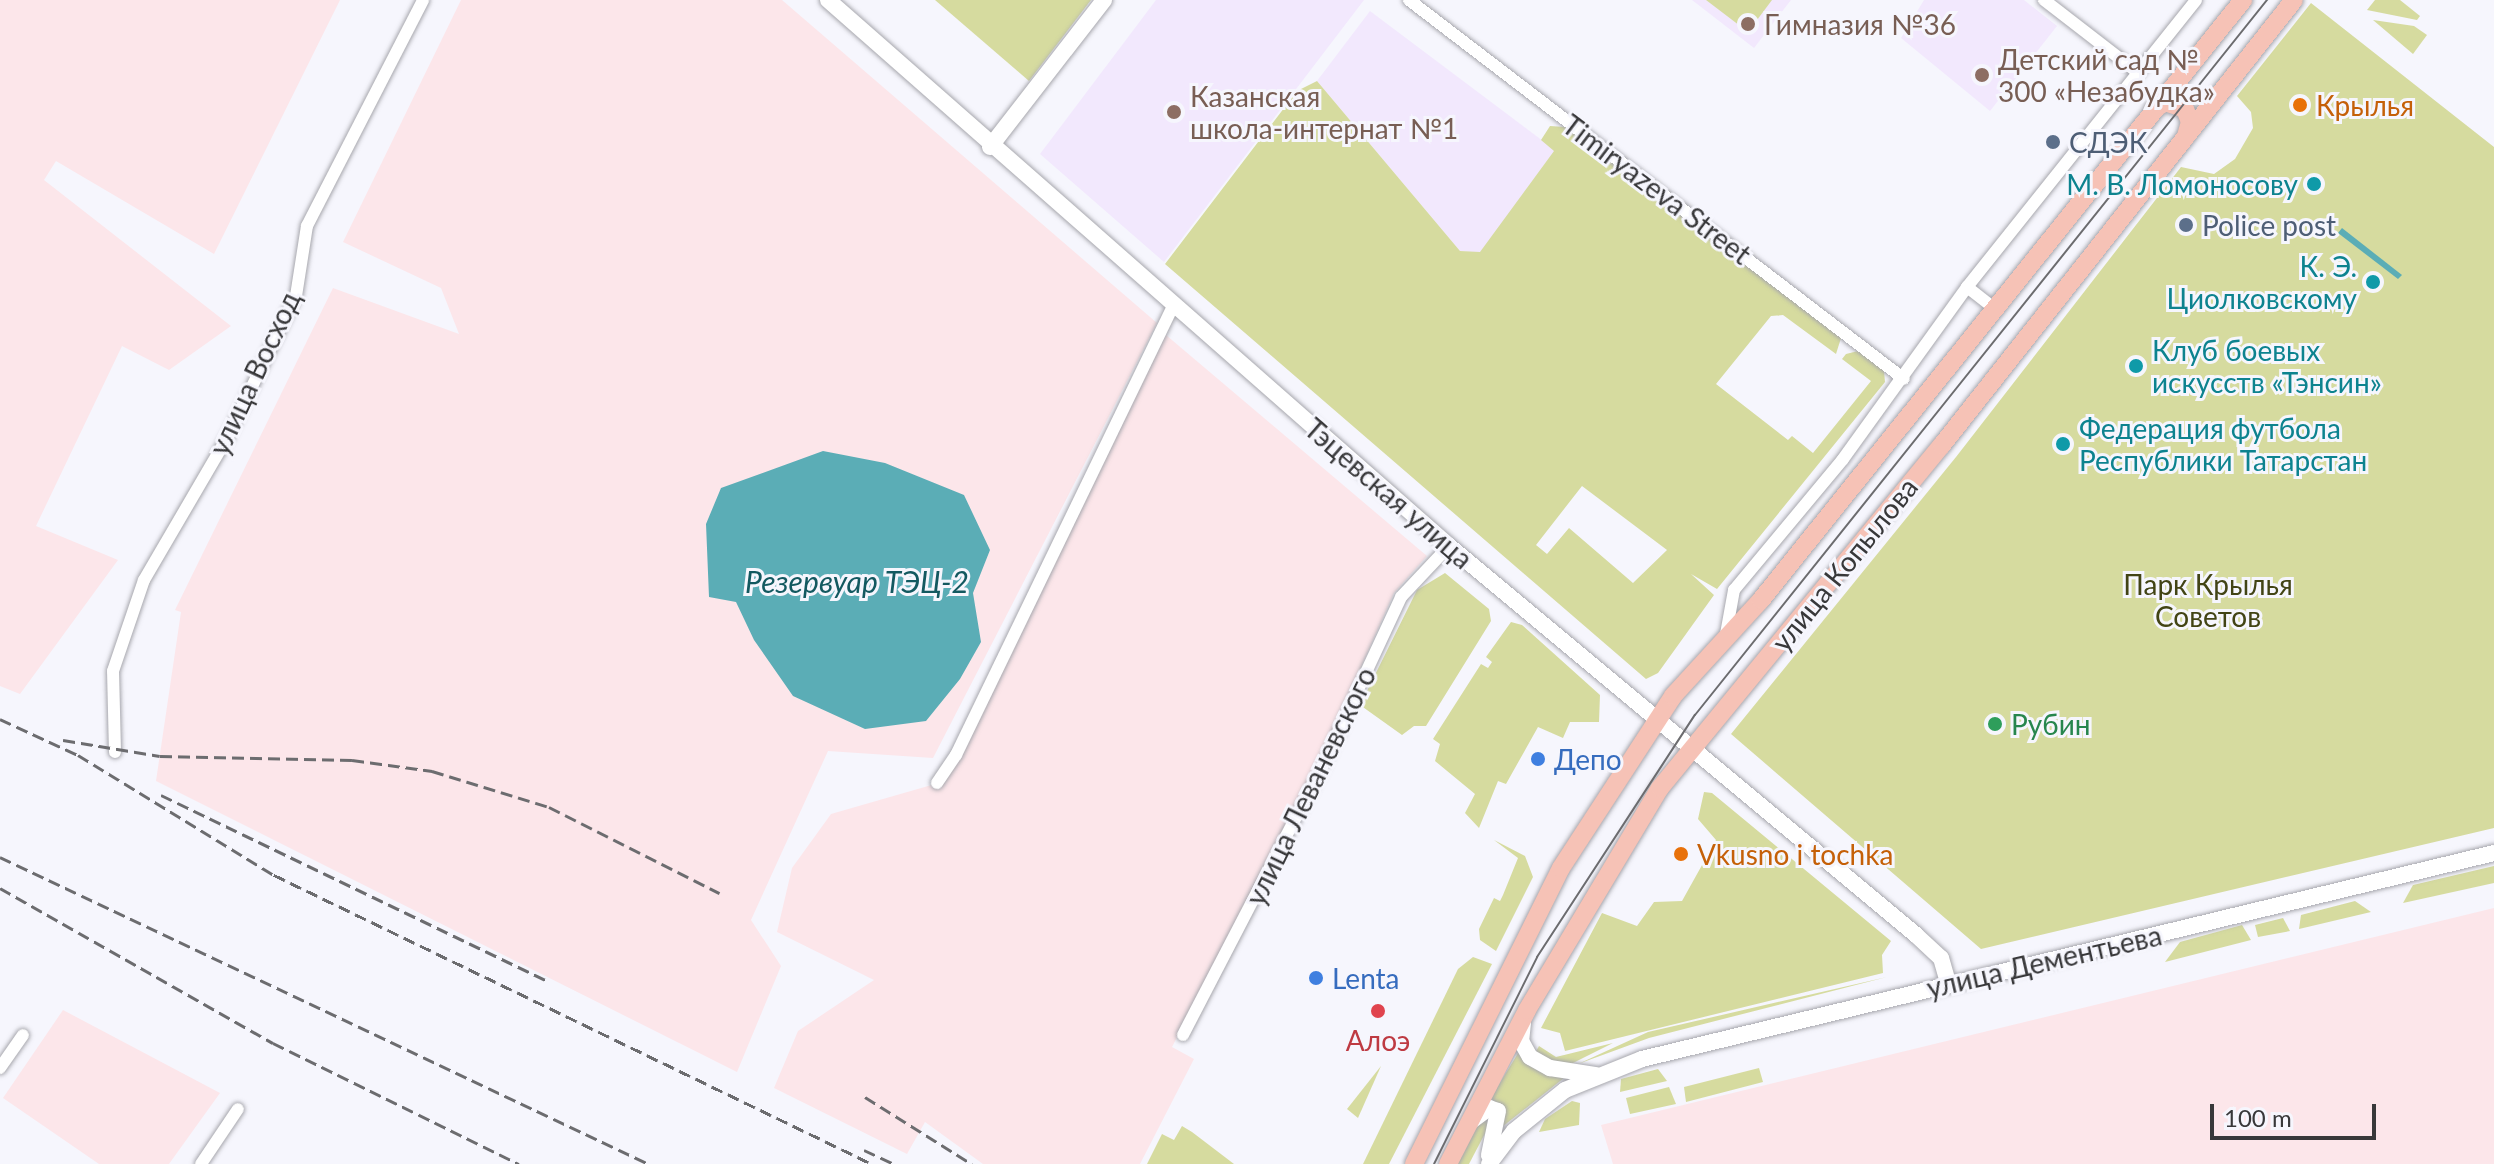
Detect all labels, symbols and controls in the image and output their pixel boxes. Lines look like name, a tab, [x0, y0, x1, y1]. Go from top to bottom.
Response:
place label: Гимназия №36	[1764, 7, 1956, 41]
marker: Гимназия №36	[1739, 15, 1757, 33]
place label: Детский сад № 300 «Незабудка»	[1998, 42, 2215, 108]
marker: Детский сад № 300 «Незабудка»	[1973, 66, 1991, 84]
place label: Казанская школа-интернат №1	[1190, 79, 1458, 145]
place label: Крылья	[2316, 88, 2414, 122]
marker: Крылья	[2291, 96, 2309, 114]
marker: Казанская школа-интернат №1	[1165, 103, 1183, 121]
street label: Timiryazeva Street	[1556, 107, 1758, 271]
place label: СДЭК	[2069, 125, 2147, 159]
marker: СДЭК	[2044, 133, 2062, 151]
place label: М. В. Ломоносову	[2066, 167, 2298, 201]
marker: М. В. Ломоносову	[2305, 175, 2323, 193]
place label: Police post	[2202, 208, 2336, 242]
marker: Police post	[2177, 216, 2195, 234]
place label: К. Э. Циолковскому	[2166, 249, 2357, 315]
marker: К. Э. Циолковскому	[2364, 273, 2382, 291]
street label: улица Восход	[201, 286, 307, 460]
place label: Клуб боевых искусств «Тэнсин»	[2152, 333, 2382, 399]
marker: Клуб боевых искусств «Тэнсин»	[2127, 357, 2145, 375]
street label: Тэцевская улица	[1298, 411, 1480, 575]
place label: Федерация футбола Республики Татарстан	[2079, 411, 2367, 477]
marker: Федерация футбола Республики Татарстан	[2054, 435, 2072, 453]
street label: улица Копылова	[1764, 471, 1924, 657]
water label: Резервуар ТЭЦ-2	[745, 563, 969, 599]
park label: Парк Крылья Советов	[2123, 567, 2293, 633]
street label: улица Леваневского	[1238, 662, 1382, 910]
place label: Рубин	[2011, 707, 2091, 741]
marker: Рубин	[1986, 715, 2004, 733]
place label: Депо	[1554, 742, 1622, 776]
marker: Депо	[1529, 750, 1547, 768]
place label: Vkusno i tochka	[1697, 837, 1893, 871]
marker: Vkusno i tochka	[1672, 845, 1690, 863]
street label: улица Дементьева	[1923, 918, 2165, 1004]
place label: Lenta	[1332, 961, 1400, 995]
marker: Lenta	[1307, 969, 1325, 987]
marker: Алоэ	[1369, 1002, 1387, 1020]
place label: Алоэ	[1346, 1023, 1410, 1057]
scale bar	[2214, 1088, 2380, 1138]
text: 100 m	[2224, 1103, 2292, 1132]

